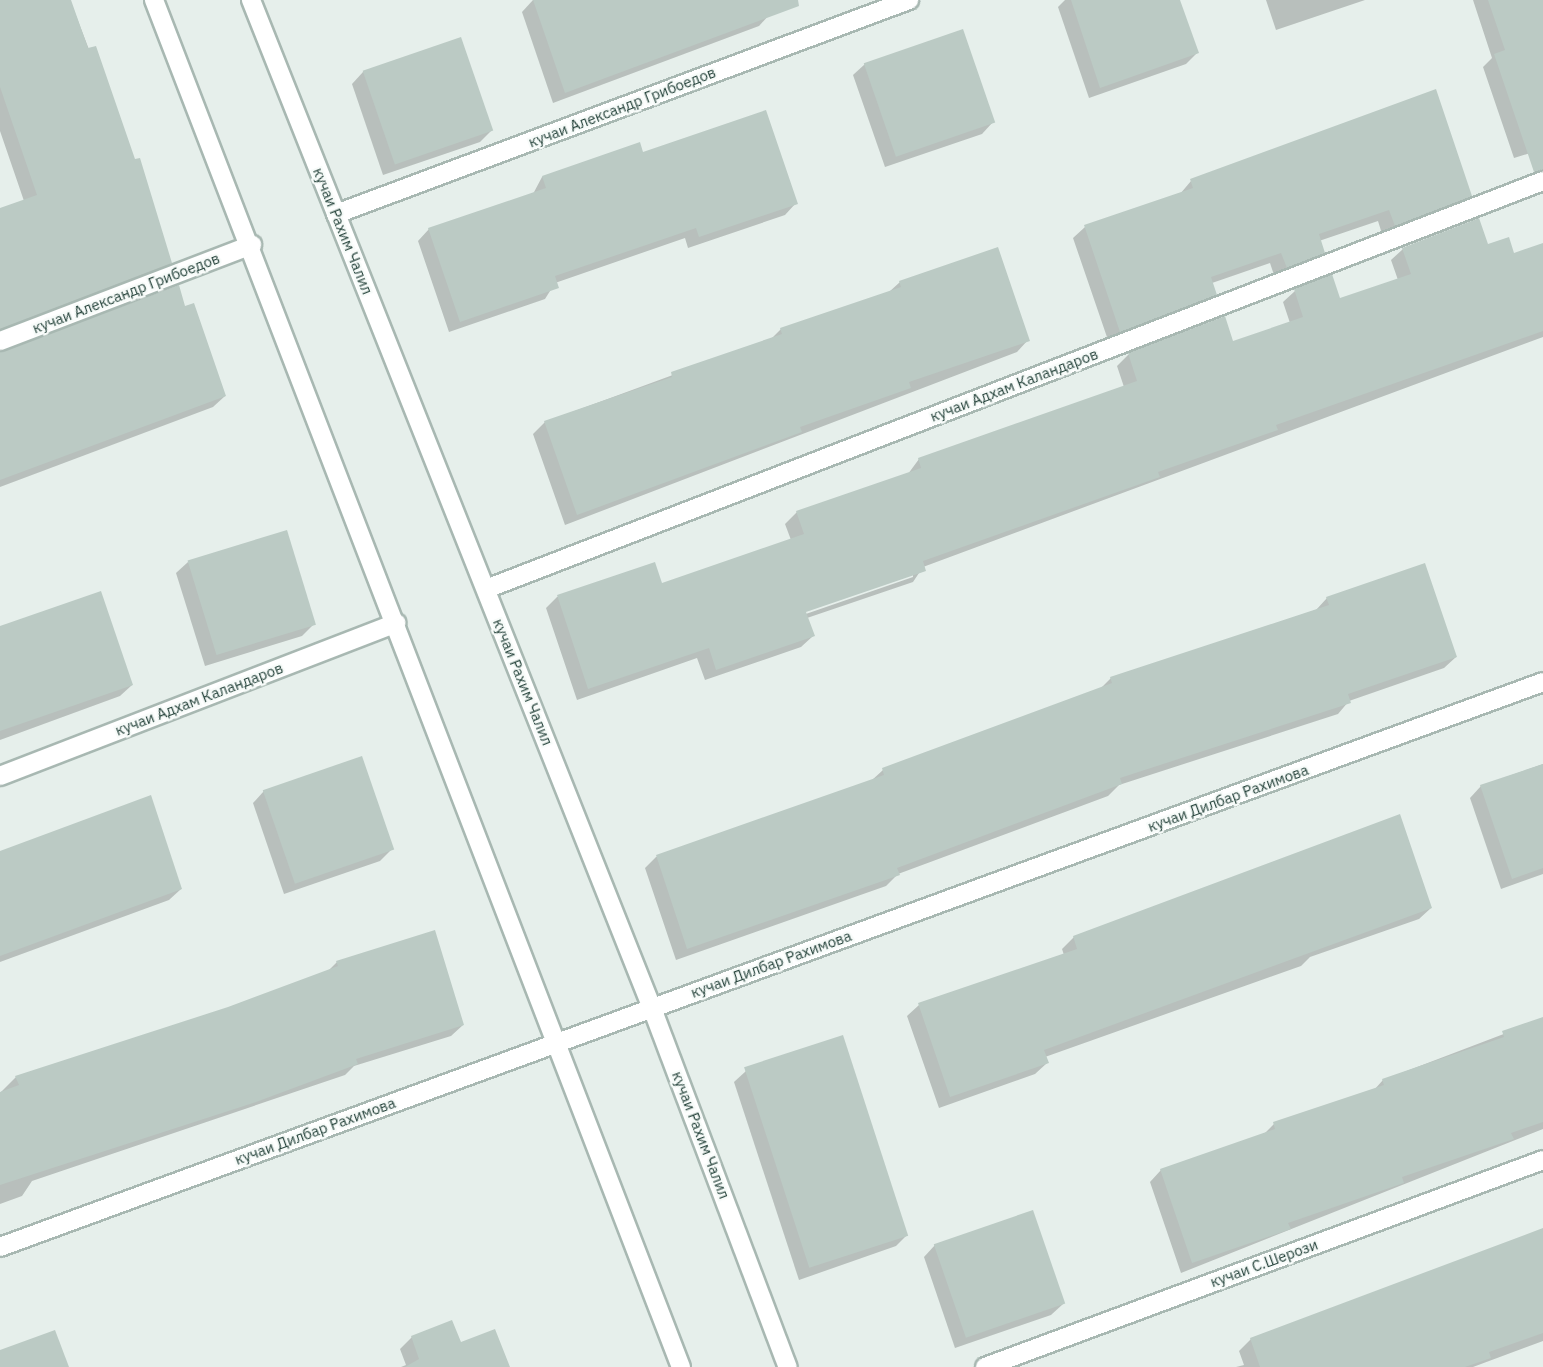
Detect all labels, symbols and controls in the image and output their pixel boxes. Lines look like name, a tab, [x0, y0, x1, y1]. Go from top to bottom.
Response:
street label: кучаи Александр Грибоедов	[526, 63, 718, 151]
street label: кучаи Рахим Чалил	[309, 165, 377, 297]
street label: кучаи Александр Грибоедов	[30, 249, 222, 337]
street label: кучаи Адхам Каландаров	[928, 345, 1100, 425]
street label: кучаи Рахим Чалил	[489, 616, 557, 748]
street label: кучаи Адхам Каландаров	[113, 659, 285, 739]
street label: кучаи Дилбар Рахимова	[1145, 761, 1311, 835]
street label: кучаи Дилбар Рахимова	[688, 927, 854, 1001]
street label: кучаи Рахим Чалил	[668, 1069, 734, 1201]
street label: кучаи Дилбар Рахимова	[232, 1094, 398, 1168]
street label: кучаи С.Шерози	[1208, 1235, 1320, 1291]

